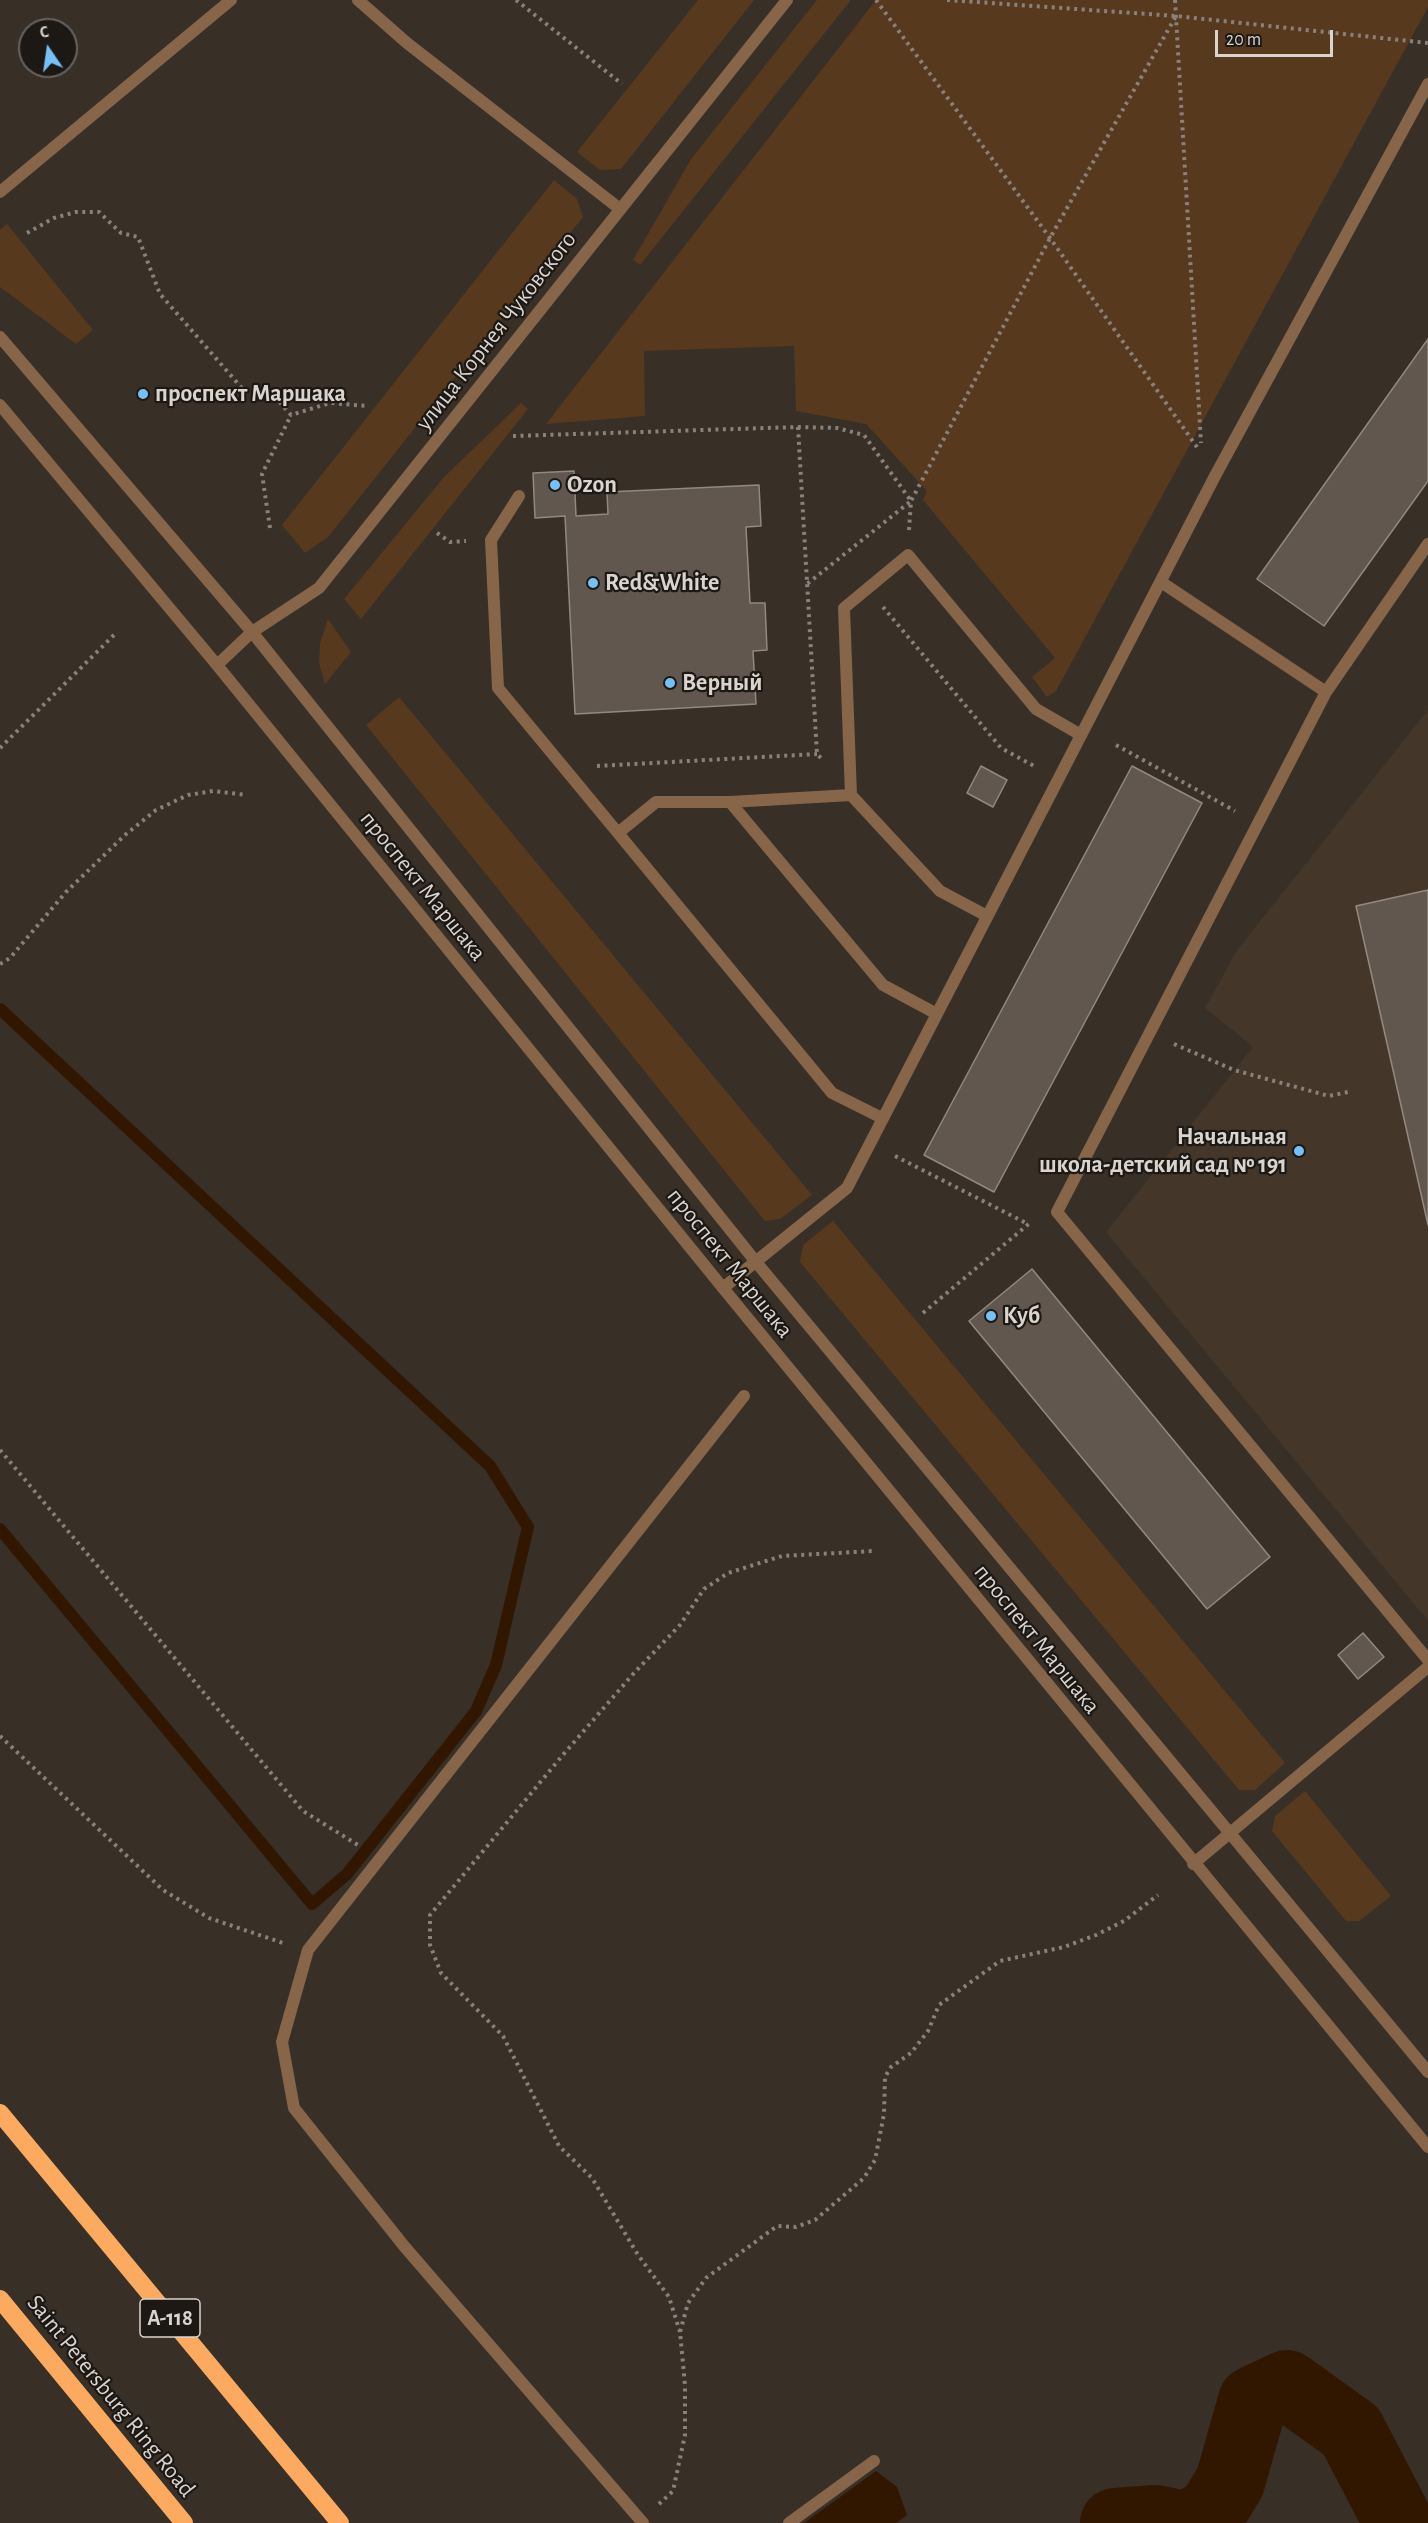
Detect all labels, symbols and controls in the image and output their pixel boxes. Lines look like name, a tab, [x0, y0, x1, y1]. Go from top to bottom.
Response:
north arrow	[18, 18, 78, 78]
scale bar	[1218, 18, 1336, 56]
text: С	[38, 24, 51, 41]
text: 20 m	[1226, 31, 1261, 49]
street label: улица Корнея Чуковского	[409, 226, 583, 436]
place label: проспект Маршака	[155, 380, 346, 408]
marker: проспект Маршака	[136, 387, 150, 401]
place label: Ozon	[567, 471, 617, 499]
marker: Ozon	[548, 478, 562, 492]
place label: Red&White	[605, 569, 719, 597]
marker: Red&White	[586, 576, 600, 590]
place label: Верный	[682, 669, 762, 697]
marker: Верный	[663, 676, 677, 690]
street label: проспект Маршака	[354, 805, 492, 967]
place label: Начальная школа-детский сад № 191	[1039, 1123, 1287, 1179]
marker: Начальная школа-детский сад № 191	[1292, 1144, 1306, 1158]
street label: проспект Маршака	[661, 1182, 799, 1344]
place label: Куб	[1003, 1302, 1040, 1330]
marker: Куб	[984, 1309, 998, 1323]
street label: проспект Маршака	[968, 1558, 1106, 1720]
street label: Saint Petersburg Ring Road	[21, 2289, 201, 2503]
road number: А-118	[140, 2299, 200, 2337]

